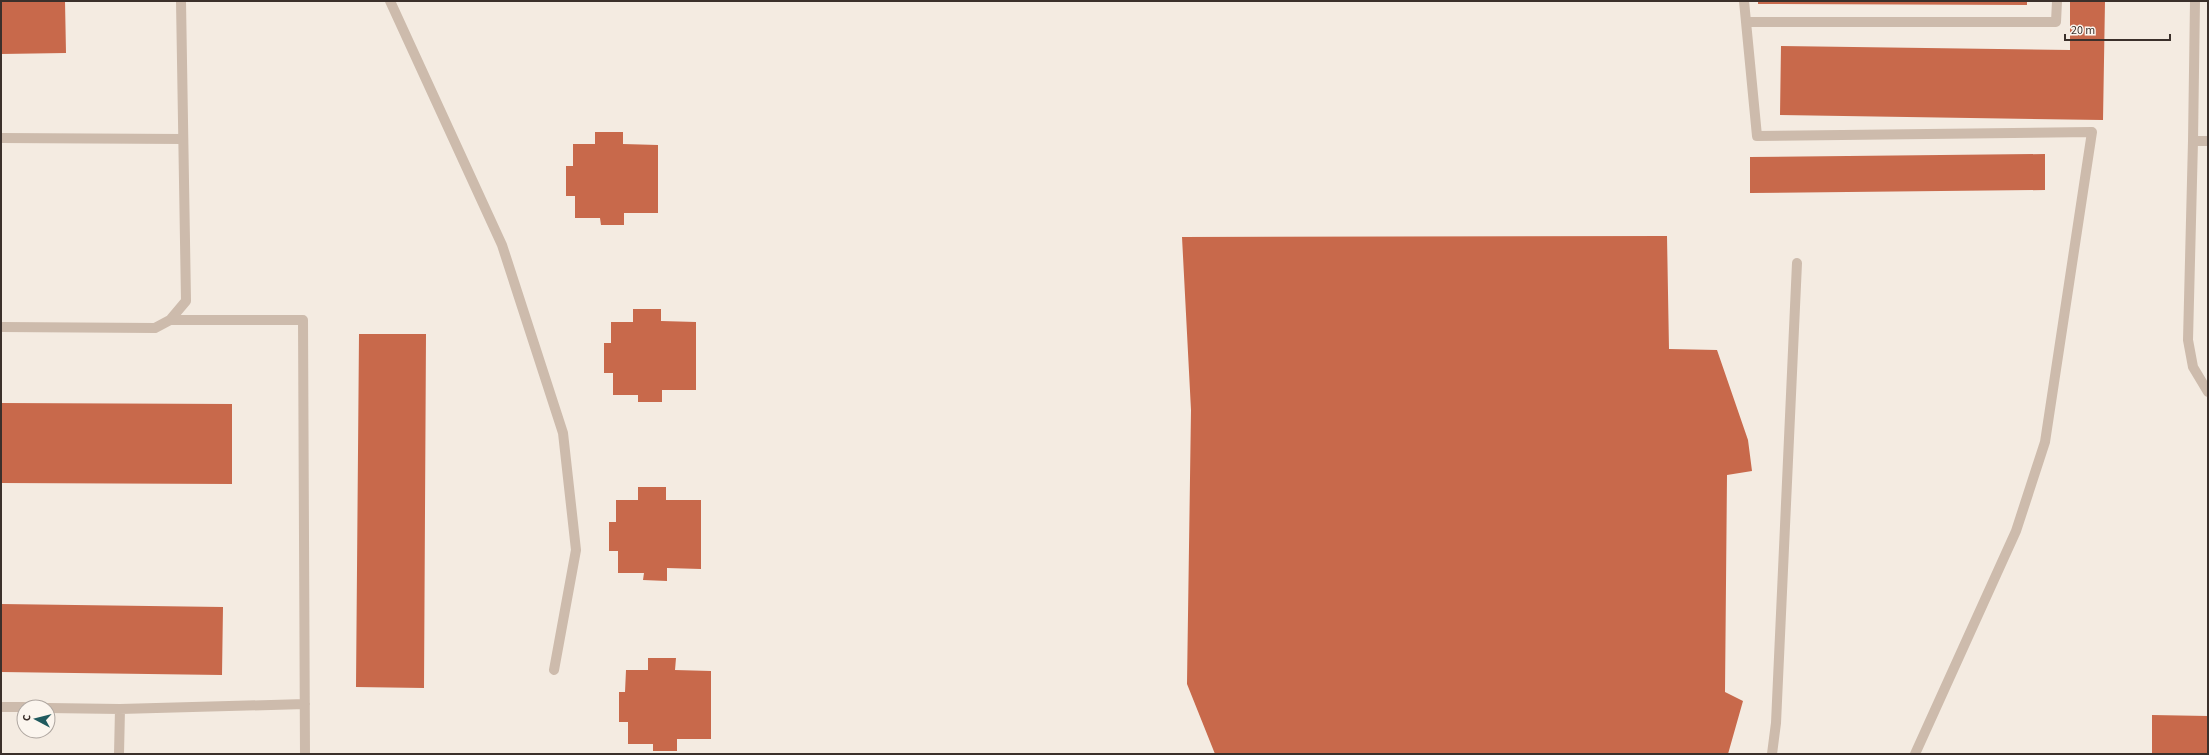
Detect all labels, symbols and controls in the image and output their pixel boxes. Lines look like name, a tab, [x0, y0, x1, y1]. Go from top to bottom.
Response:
scale bar	[2065, 16, 2170, 42]
text: 20 m	[2071, 22, 2095, 39]
north arrow	[16, 699, 56, 739]
text: С	[19, 713, 34, 722]

